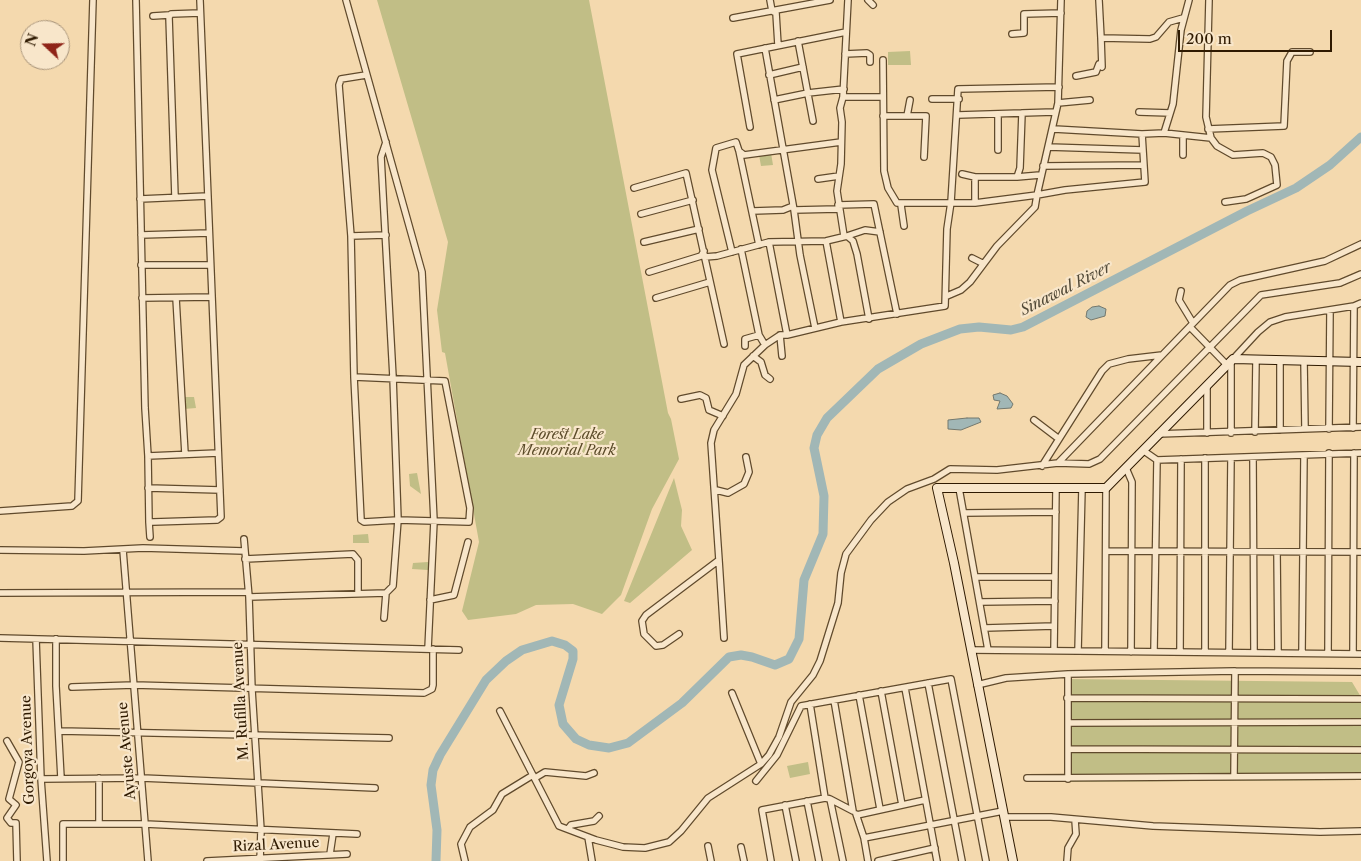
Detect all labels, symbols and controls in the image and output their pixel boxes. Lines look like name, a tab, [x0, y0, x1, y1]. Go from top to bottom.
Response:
north arrow	[20, 20, 70, 70]
scale bar	[1181, 20, 1335, 52]
text: 200 m	[1186, 29, 1232, 48]
text: N	[21, 31, 43, 49]
water label: Sinawal River	[1017, 258, 1115, 320]
park label: Forest Lake Memorial Park	[518, 427, 616, 460]
street label: M. Rufilla Avenue	[230, 641, 252, 761]
street label: Gorgoya Avenue	[18, 695, 38, 805]
street label: Ayuste Avenue	[114, 701, 140, 801]
street label: Rizal Avenue	[232, 834, 320, 856]

